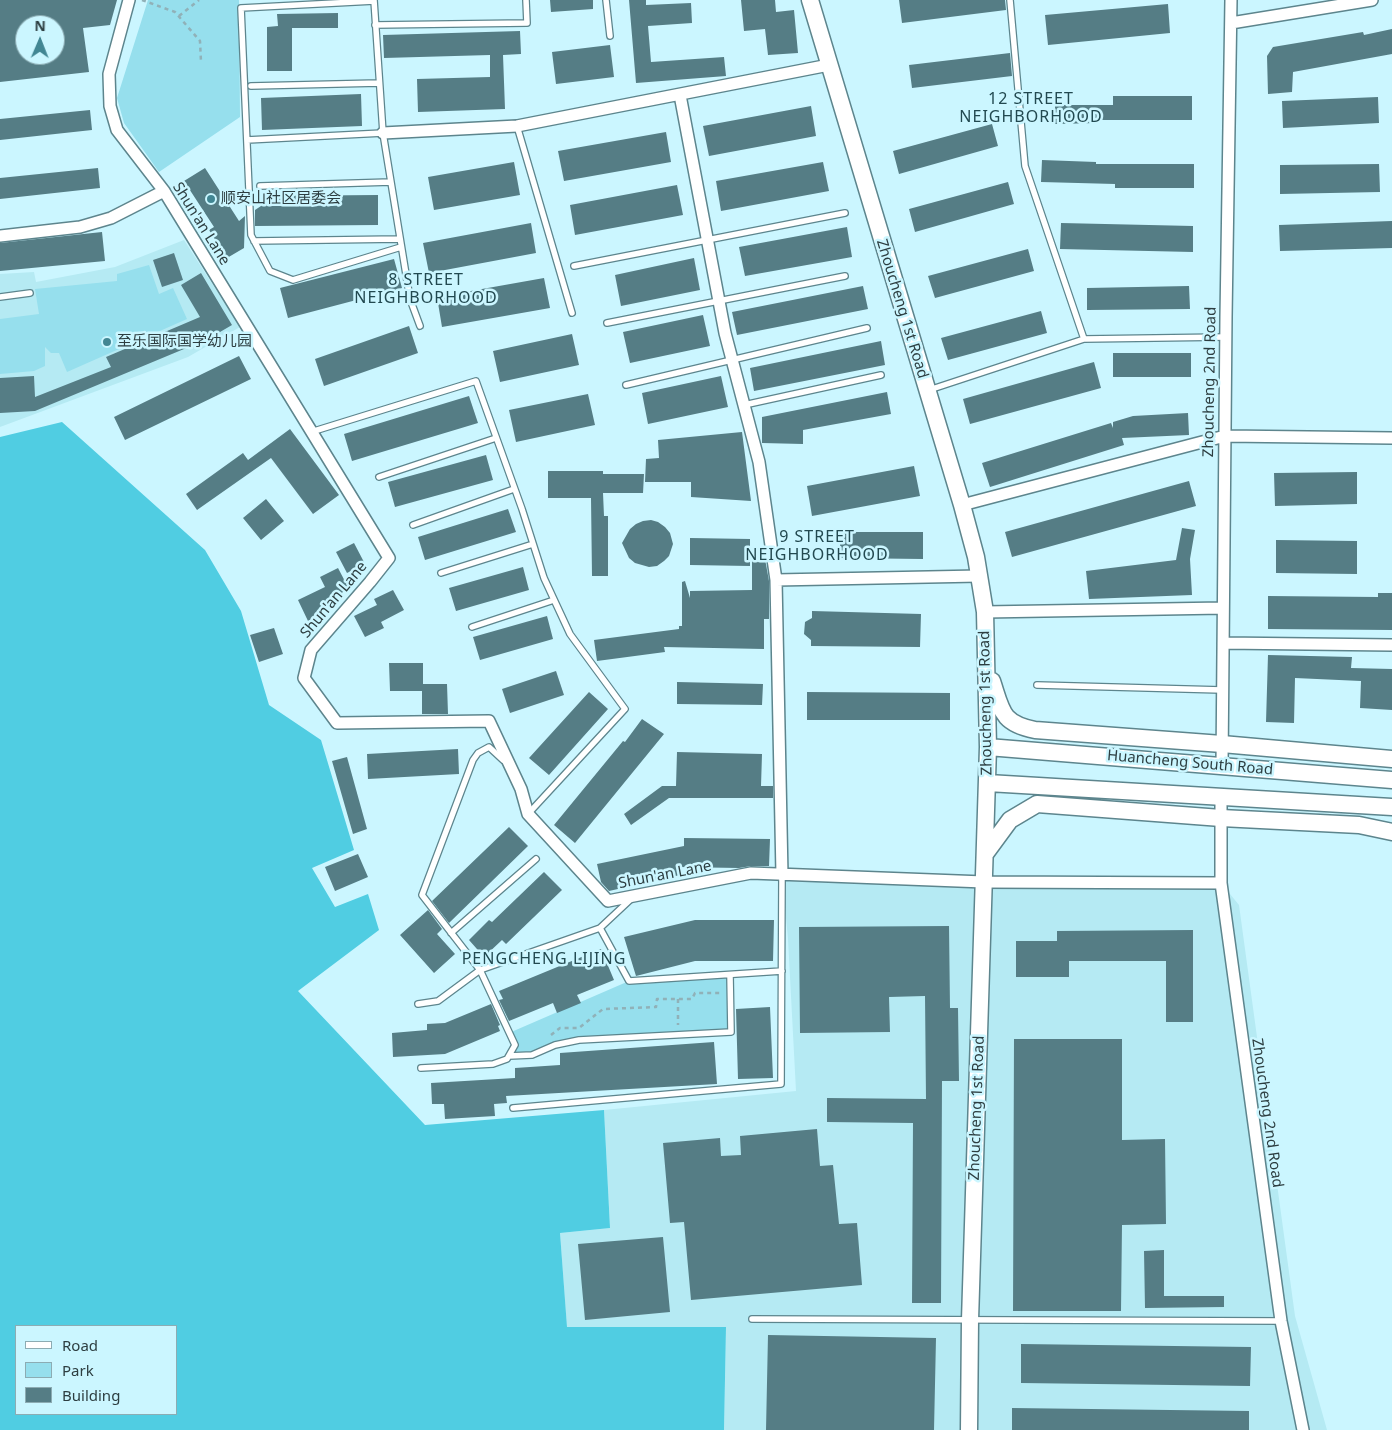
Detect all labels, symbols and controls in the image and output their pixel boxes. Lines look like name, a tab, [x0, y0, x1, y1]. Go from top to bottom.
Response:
north arrow	[15, 15, 65, 65]
text: N	[34, 16, 46, 35]
district label: 12 STREET NEIGHBORHOOD	[958, 89, 1104, 127]
street label: Shun'an Lane	[168, 179, 234, 269]
place label: 顺安山社区居委会	[221, 190, 341, 208]
marker: 顺安山社区居委会	[205, 193, 217, 205]
street label: Zhoucheng 1st Road	[872, 237, 932, 381]
district label: 8 STREET NEIGHBORHOOD	[353, 270, 499, 308]
street label: Zhoucheng 2nd Road	[1200, 307, 1220, 457]
place label: 至乐国际国学幼儿园	[117, 333, 252, 351]
marker: 至乐国际国学幼儿园	[101, 336, 113, 348]
district label: 9 STREET NEIGHBORHOOD	[744, 527, 890, 565]
street label: Shun'an Lane	[297, 558, 371, 642]
street label: Zhoucheng 1st Road	[976, 631, 996, 775]
street label: Huancheng South Road	[1106, 747, 1274, 779]
street label: Shun'an Lane	[617, 857, 713, 893]
district label: PENGCHENG LIJING	[460, 949, 628, 969]
street label: Zhoucheng 1st Road	[965, 1035, 989, 1181]
street label: Zhoucheng 2nd Road	[1248, 1037, 1286, 1189]
legend	[15, 1325, 178, 1415]
text: Road	[62, 1335, 98, 1355]
text: Park	[62, 1360, 94, 1380]
text: Building	[62, 1385, 120, 1405]

